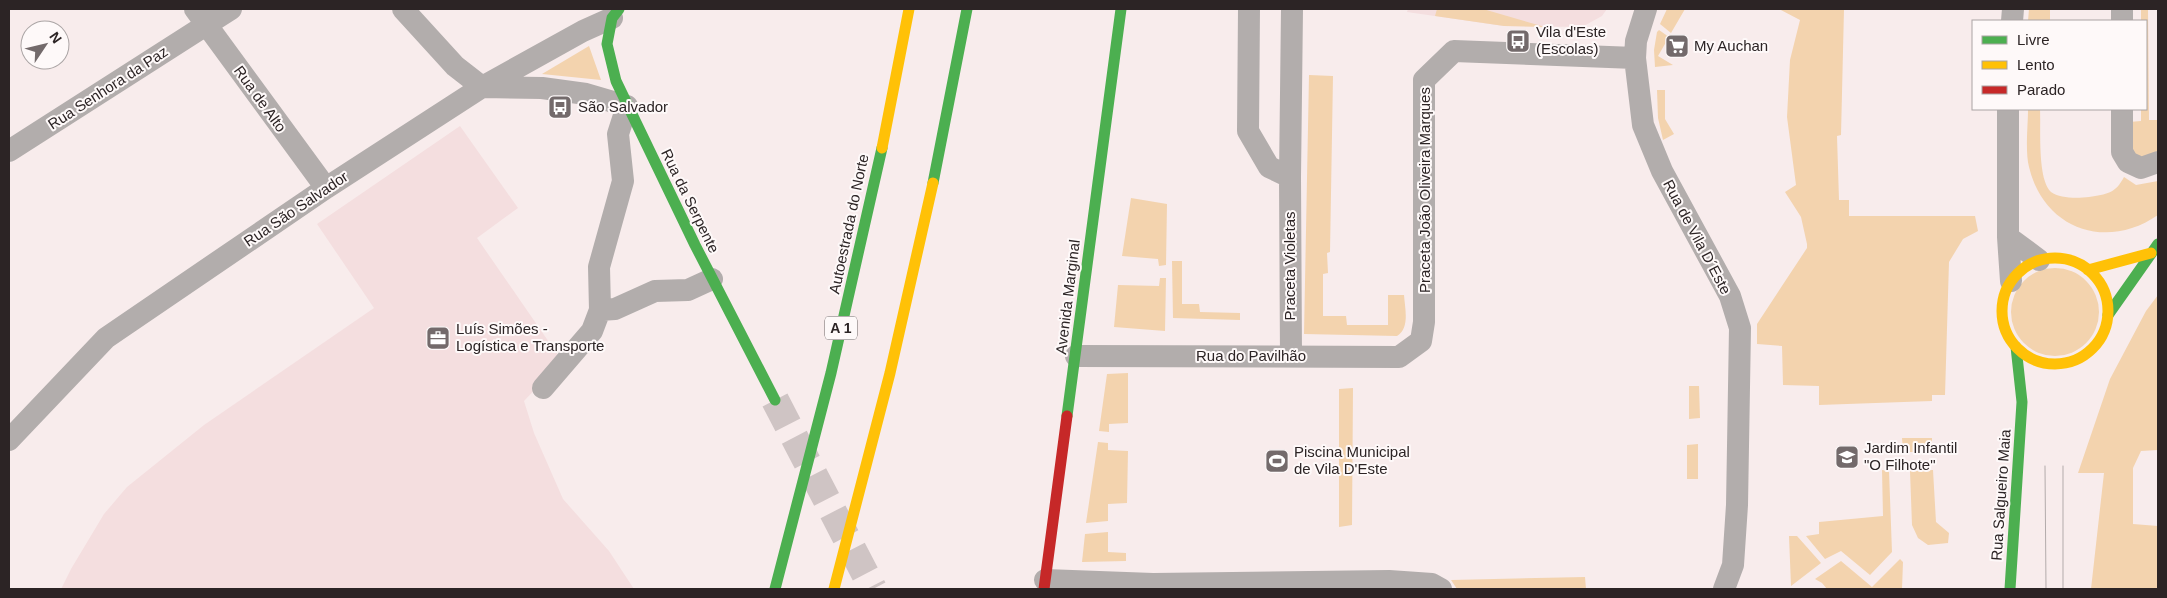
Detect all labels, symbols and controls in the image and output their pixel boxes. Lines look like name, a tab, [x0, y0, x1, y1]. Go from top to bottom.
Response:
north arrow	[20, 20, 70, 70]
legend	[1972, 20, 2147, 110]
place label: Vila d'Este (Escolas)	[1536, 23, 1606, 57]
bus stop icon: Vila d'Este (Escolas)	[1505, 28, 1531, 54]
text: N	[46, 29, 65, 46]
text: Livre	[2017, 31, 2050, 48]
supermarket icon: My Auchan	[1664, 33, 1690, 59]
place label: My Auchan	[1694, 37, 1768, 54]
street label: Rua Senhora da Paz	[45, 43, 171, 133]
text: Lento	[2017, 56, 2055, 73]
street label: Rua de Alto	[231, 62, 290, 135]
text: Parado	[2017, 81, 2065, 98]
street label: Praceta João Oliveira Marques	[1416, 87, 1433, 293]
bus stop icon: São Salvador	[547, 94, 573, 120]
place label: São Salvador	[578, 98, 668, 115]
street label: Rua da Serpente	[658, 146, 723, 255]
street label: Autoestrada do Norte	[825, 152, 872, 295]
street label: Rua São Salvador	[240, 167, 351, 250]
street label: Rua de Vila D´Este	[1660, 177, 1735, 297]
street label: Praceta Violetas	[1281, 212, 1298, 320]
street label: Avenida Marginal	[1052, 239, 1083, 355]
road number: A 1	[825, 316, 857, 339]
place label: Luís Simões - Logística e Transporte	[456, 320, 604, 354]
office icon: Luís Simões - Logística e Transporte	[425, 325, 451, 351]
street label: Rua do Pavilhão	[1196, 347, 1306, 364]
street label: Rua Salgueiro Maia	[1987, 428, 2014, 561]
place label: Jardim Infantil "O Filhote"	[1864, 439, 1957, 473]
place label: Piscina Municipal de Vila D'Este	[1294, 443, 1410, 477]
school or university icon: Jardim Infantil "O Filhote"	[1834, 444, 1860, 470]
sports icon: Piscina Municipal de Vila D'Este	[1264, 448, 1290, 474]

